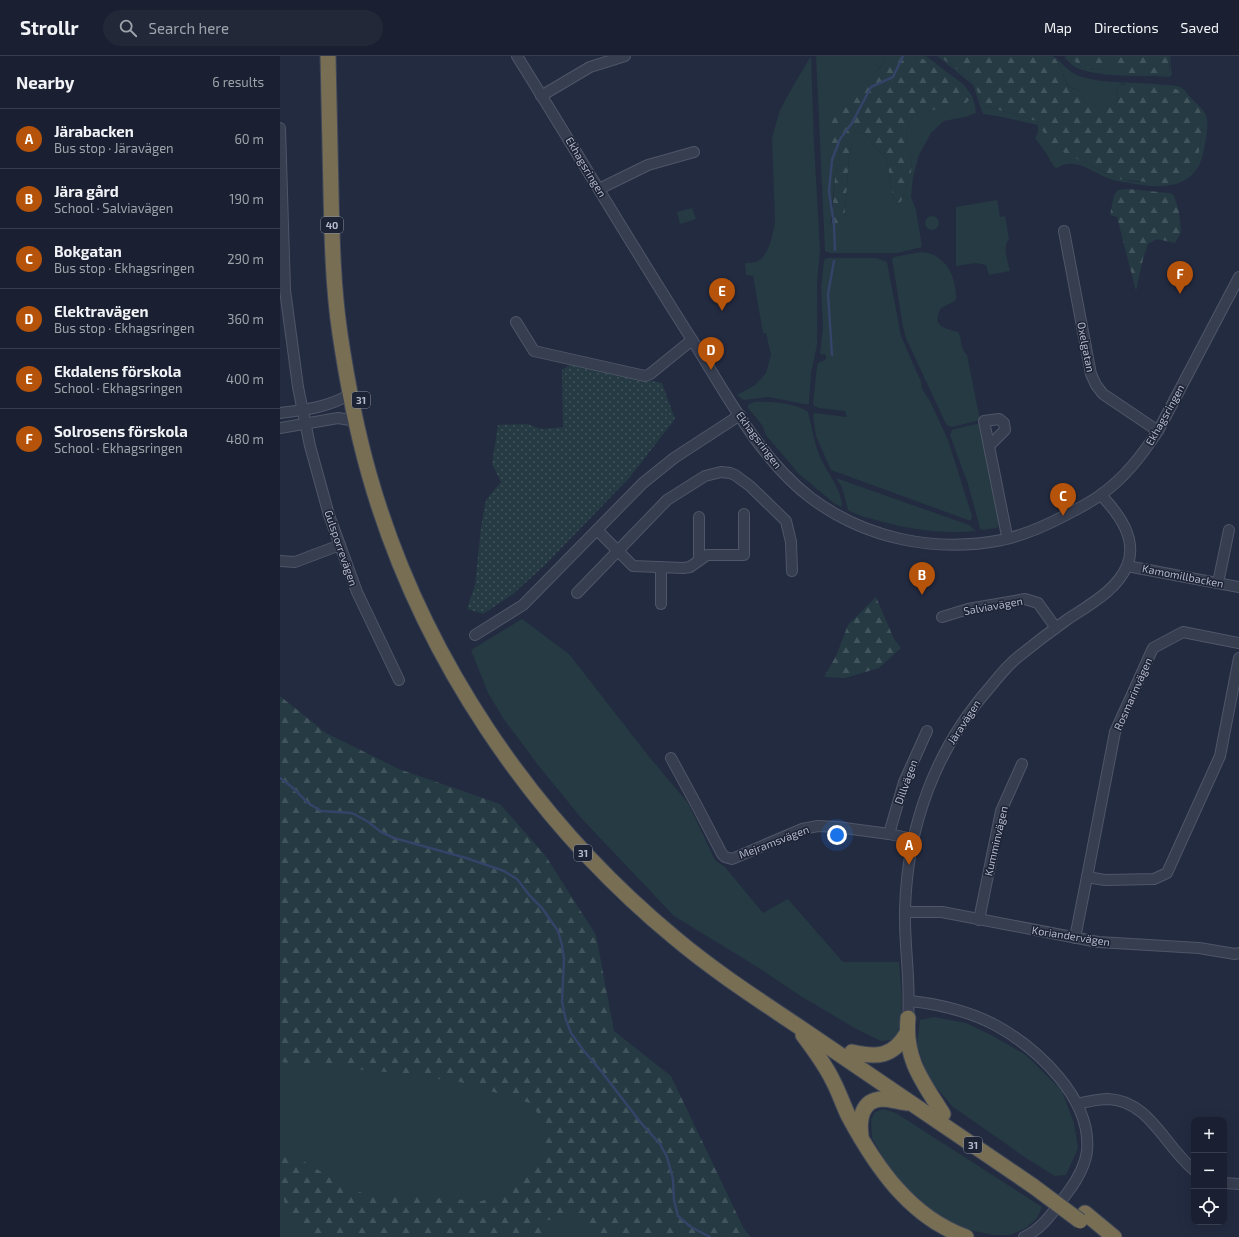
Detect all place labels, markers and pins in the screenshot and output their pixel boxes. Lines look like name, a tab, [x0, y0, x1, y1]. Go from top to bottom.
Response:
pin: F	[1167, 261, 1193, 294]
pin: E	[709, 278, 735, 311]
pin: D	[698, 337, 724, 370]
pin: C	[1050, 483, 1076, 516]
pin: B	[909, 562, 935, 595]
pin: A	[896, 832, 922, 865]

